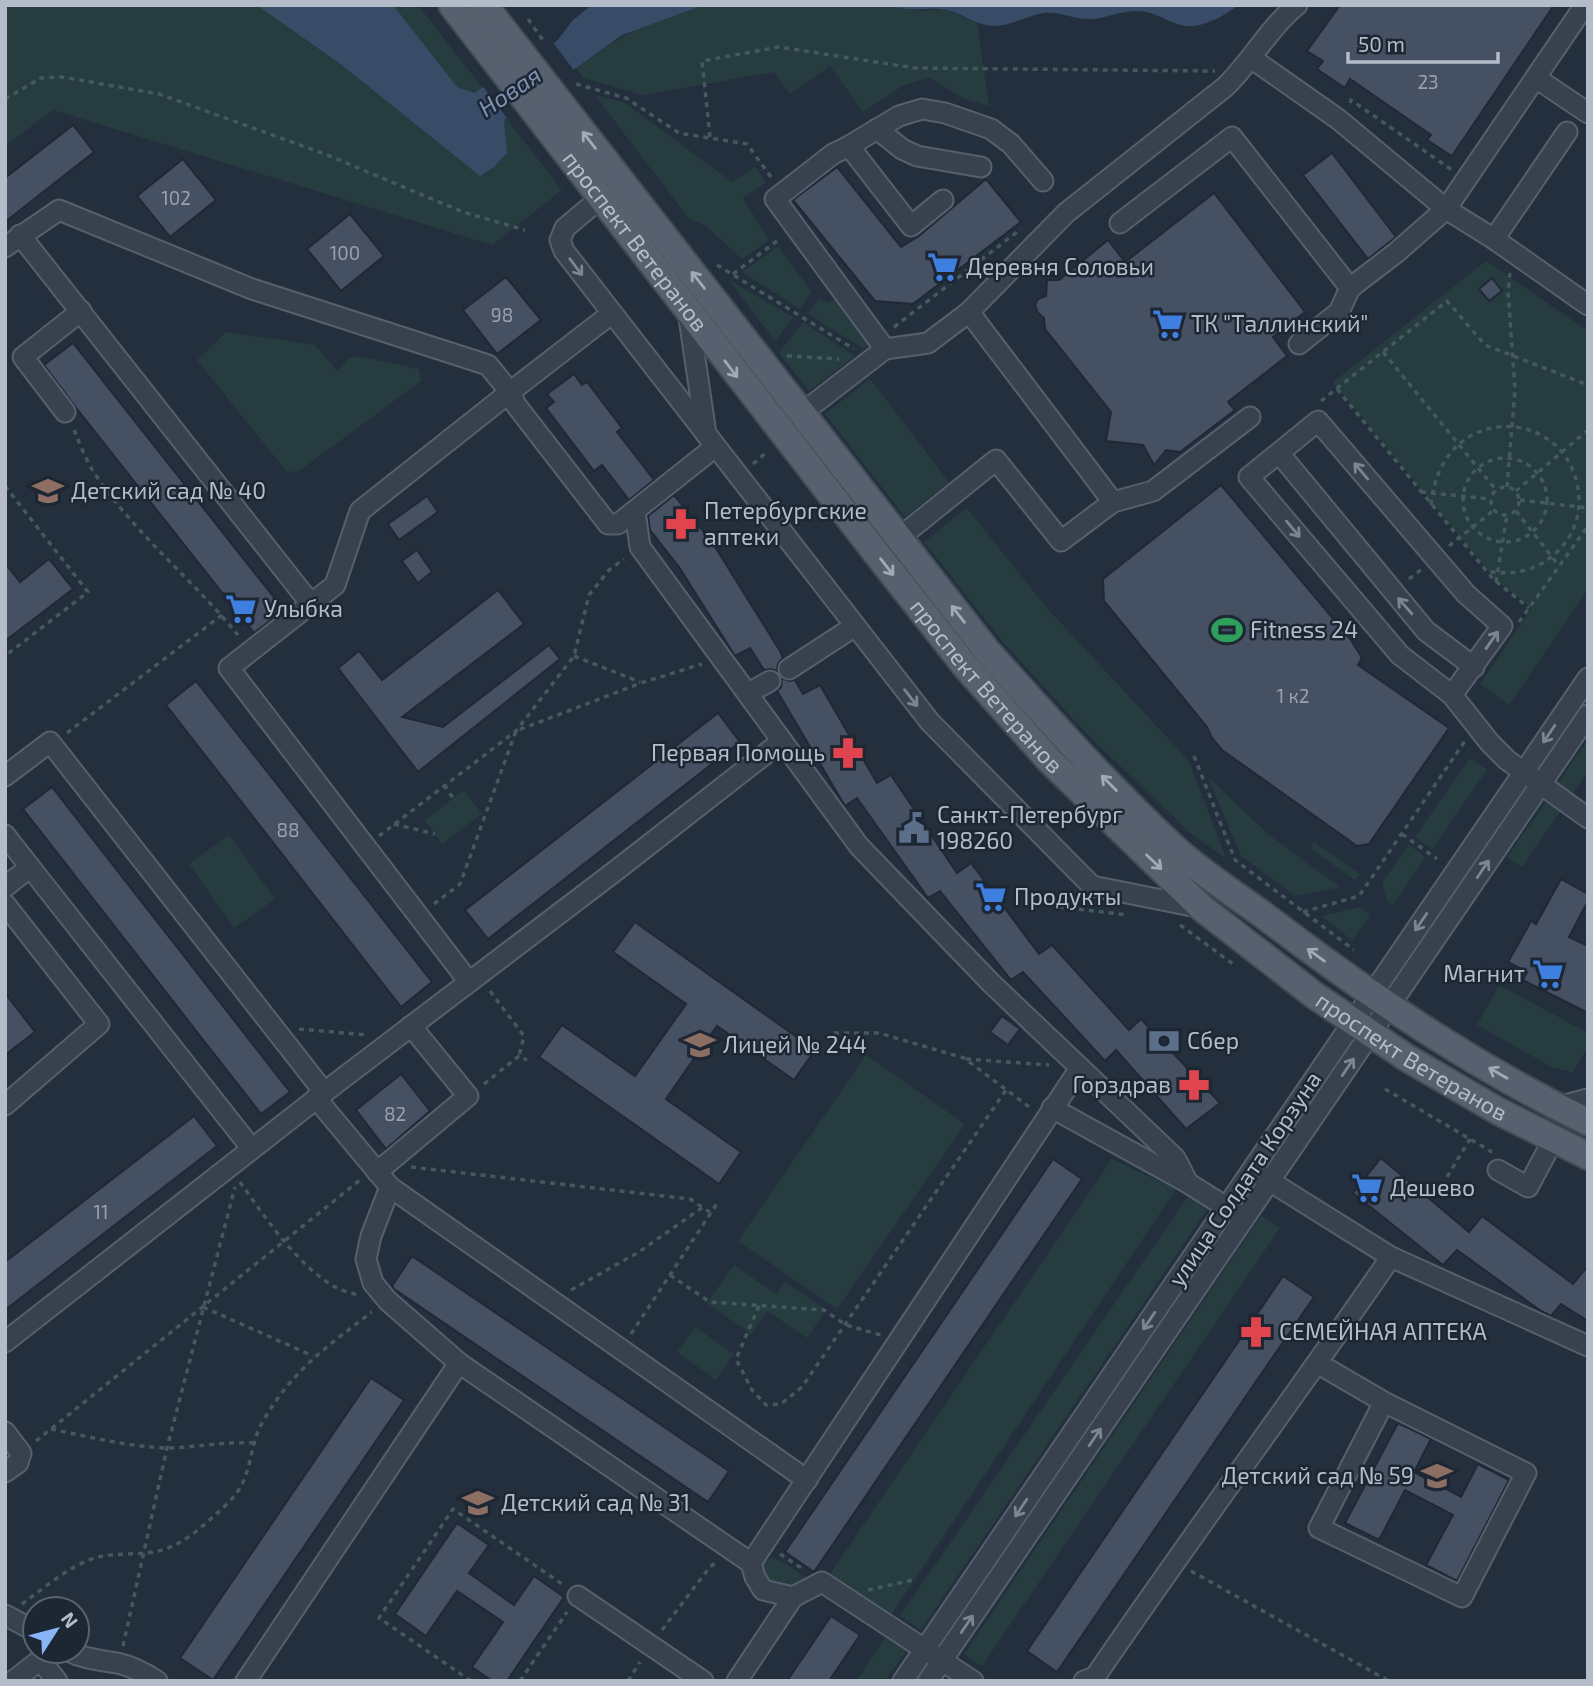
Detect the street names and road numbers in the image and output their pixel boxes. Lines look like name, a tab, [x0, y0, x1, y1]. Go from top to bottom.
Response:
street label: проспект Ветеранов	[557, 145, 714, 337]
street label: проспект Ветеранов	[905, 593, 1069, 779]
street label: проспект Ветеранов	[1311, 985, 1512, 1126]
street label: улица Солдата Корзуна	[1162, 1066, 1327, 1292]

